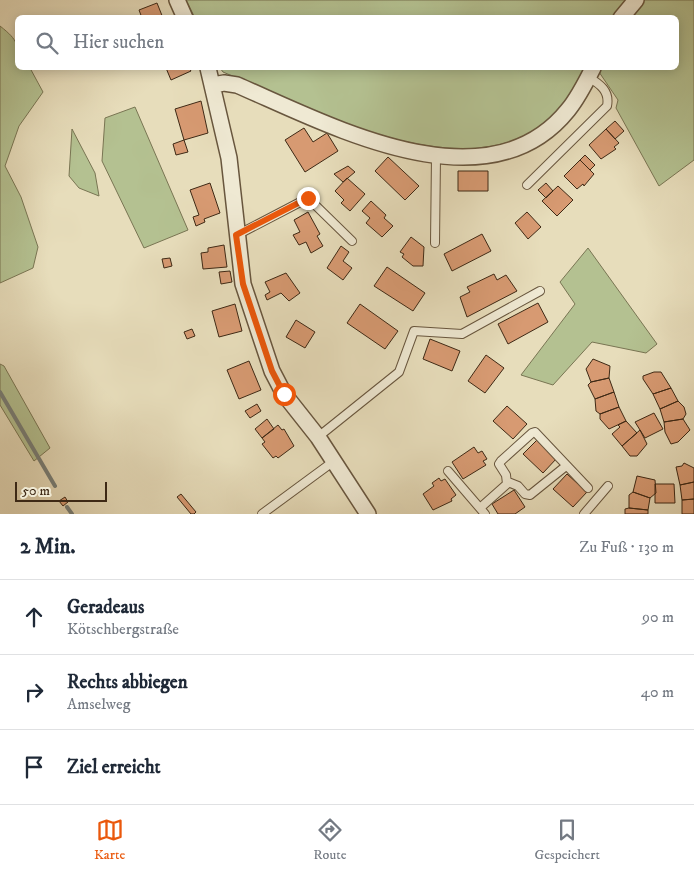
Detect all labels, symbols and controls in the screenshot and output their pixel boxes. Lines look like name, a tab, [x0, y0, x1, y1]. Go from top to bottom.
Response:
search box	[15, 15, 679, 70]
icon: search	[33, 29, 61, 57]
text: Hier suchen	[73, 31, 164, 54]
route end	[297, 187, 320, 210]
route start	[273, 383, 296, 406]
scale bar	[15, 479, 108, 502]
text: 50 m	[22, 482, 50, 500]
text: 2 Min.	[20, 534, 75, 560]
text: Zu Fuß · 130 m	[579, 537, 674, 557]
text: Geradeaus	[67, 596, 144, 619]
icon: ahead	[20, 603, 48, 631]
text: 90 m	[642, 607, 674, 627]
text: Kötschbergstraße	[67, 619, 179, 639]
text: Rechts abbiegen	[67, 671, 188, 694]
icon: right	[20, 678, 48, 706]
text: 40 m	[641, 682, 674, 702]
text: Amselweg	[67, 694, 130, 714]
icon: arrive	[20, 753, 48, 781]
text: Ziel erreicht	[67, 756, 161, 779]
tab: Karte	[94, 816, 125, 864]
tab: Route	[313, 816, 346, 864]
tab: Gespeichert	[534, 816, 600, 864]

